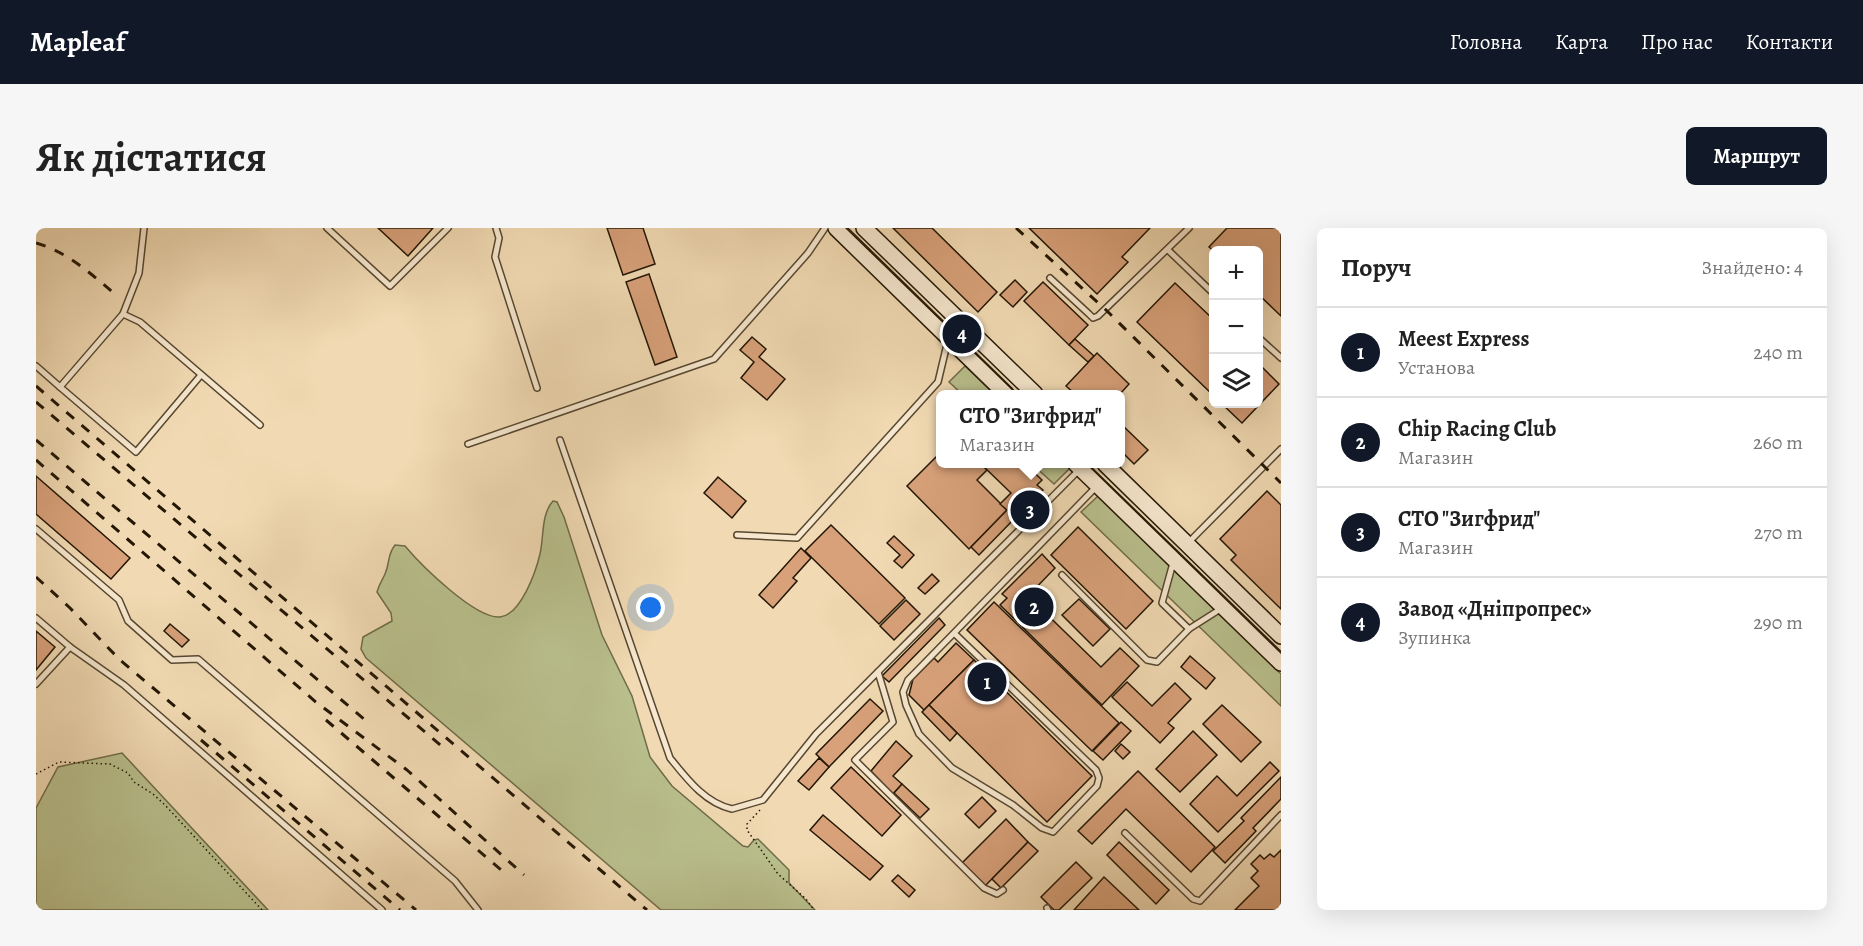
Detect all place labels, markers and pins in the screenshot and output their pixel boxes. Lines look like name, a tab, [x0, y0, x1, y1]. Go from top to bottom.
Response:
pin: 4	[942, 312, 982, 356]
pin: 3	[1010, 488, 1050, 532]
pin: 2	[1014, 584, 1054, 629]
pin: 1	[968, 660, 1006, 704]

